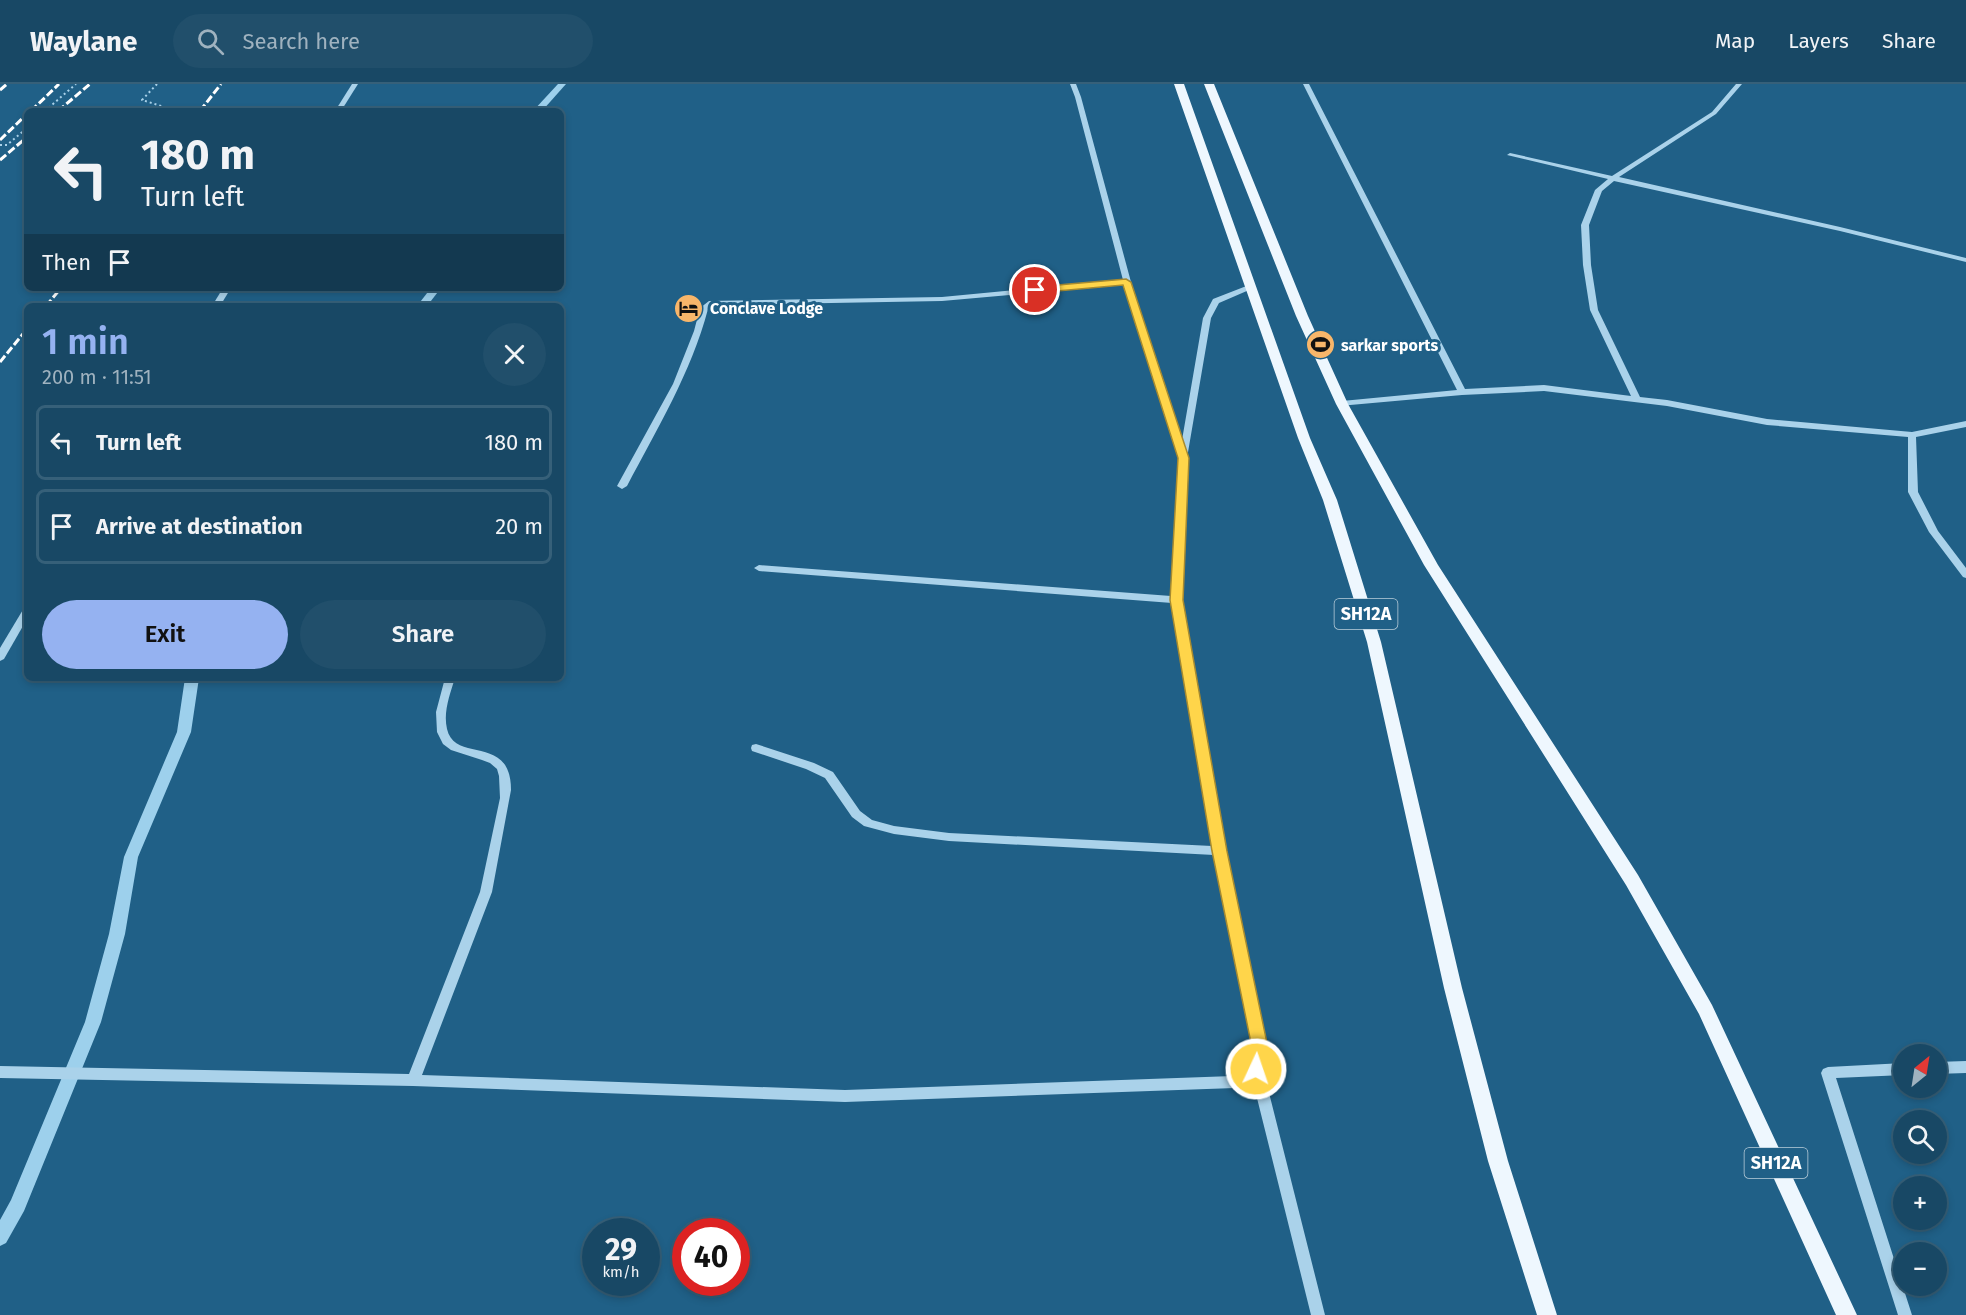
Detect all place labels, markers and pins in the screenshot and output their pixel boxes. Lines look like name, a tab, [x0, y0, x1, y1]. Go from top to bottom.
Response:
pin	[1009, 264, 1060, 315]
hotel icon: Conclave Lodge	[673, 292, 705, 324]
place label: Conclave Lodge	[710, 299, 823, 318]
sports icon: sarkar sports	[1304, 329, 1336, 361]
place label: sarkar sports	[1341, 336, 1439, 355]

